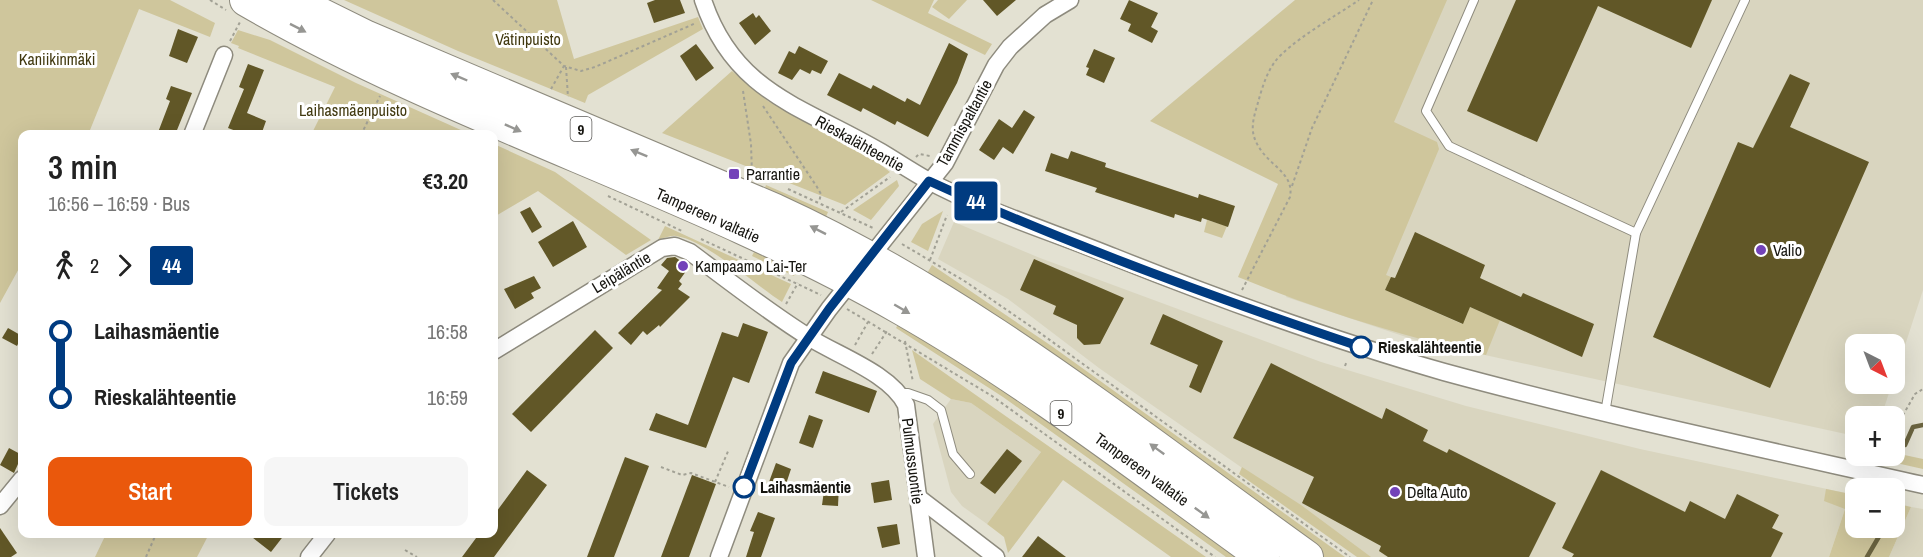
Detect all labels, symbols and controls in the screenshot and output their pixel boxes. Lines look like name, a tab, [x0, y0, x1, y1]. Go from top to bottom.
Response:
one-way arrow	[289, 23, 306, 33]
park label: Vätinpuisto	[495, 28, 561, 50]
park label: Kaniikinmäki	[19, 48, 95, 70]
one-way arrow	[451, 72, 468, 81]
street label: Tammispaltantie	[931, 75, 997, 171]
park label: Laihasmäenpuisto	[299, 99, 407, 121]
street label: Rieskalähteentie	[812, 110, 908, 176]
road number: 9	[570, 117, 592, 141]
one-way arrow	[504, 123, 522, 133]
text: 3 min	[48, 145, 118, 189]
one-way arrow	[630, 148, 648, 157]
place label: Parrantie	[746, 163, 800, 185]
text: €3.20	[423, 166, 468, 196]
marker: Parrantie	[727, 167, 741, 181]
street label: Tampereen valtatie	[652, 182, 764, 248]
line badge: 44	[949, 182, 1003, 220]
text: 44	[966, 187, 986, 216]
text: 16:56 – 16:59 · Bus	[48, 190, 190, 217]
one-way arrow	[809, 226, 826, 235]
place label: Valio	[1773, 239, 1802, 261]
marker: Valio	[1754, 243, 1768, 257]
street label: Leipäläntie	[588, 246, 654, 298]
icon: walk	[48, 249, 81, 282]
icon: forward	[108, 249, 141, 282]
text: 44	[162, 251, 181, 280]
text: 2	[90, 252, 99, 279]
place label: Kampaamo Lai-Ter	[695, 255, 807, 277]
marker: Kampaamo Lai-Ter	[676, 259, 690, 273]
one-way arrow	[894, 304, 910, 315]
text: Laihasmäentie	[94, 316, 219, 346]
text: 16:58	[427, 318, 468, 345]
north arrow	[1845, 334, 1905, 394]
map controls	[1845, 334, 1905, 538]
marker: Rieskalähteentie	[1350, 336, 1372, 358]
place label: Rieskalähteentie	[1378, 336, 1482, 358]
text: Rieskalähteentie	[94, 382, 236, 412]
text: 16:59	[427, 384, 468, 411]
road number: 9	[1050, 401, 1072, 425]
button: +	[1845, 406, 1905, 466]
street label: Pulmussuontie	[897, 417, 929, 505]
street label: Tampereen valtatie	[1090, 427, 1194, 511]
one-way arrow	[1149, 443, 1165, 455]
button: Start	[48, 457, 252, 526]
button: Tickets	[264, 457, 468, 526]
marker: Laihasmäentie	[733, 476, 755, 498]
place label: Laihasmäentie	[760, 476, 851, 498]
button: −	[1845, 478, 1905, 538]
place label: Delta Auto	[1407, 481, 1468, 503]
marker: Delta Auto	[1388, 485, 1402, 499]
one-way arrow	[1194, 507, 1210, 519]

